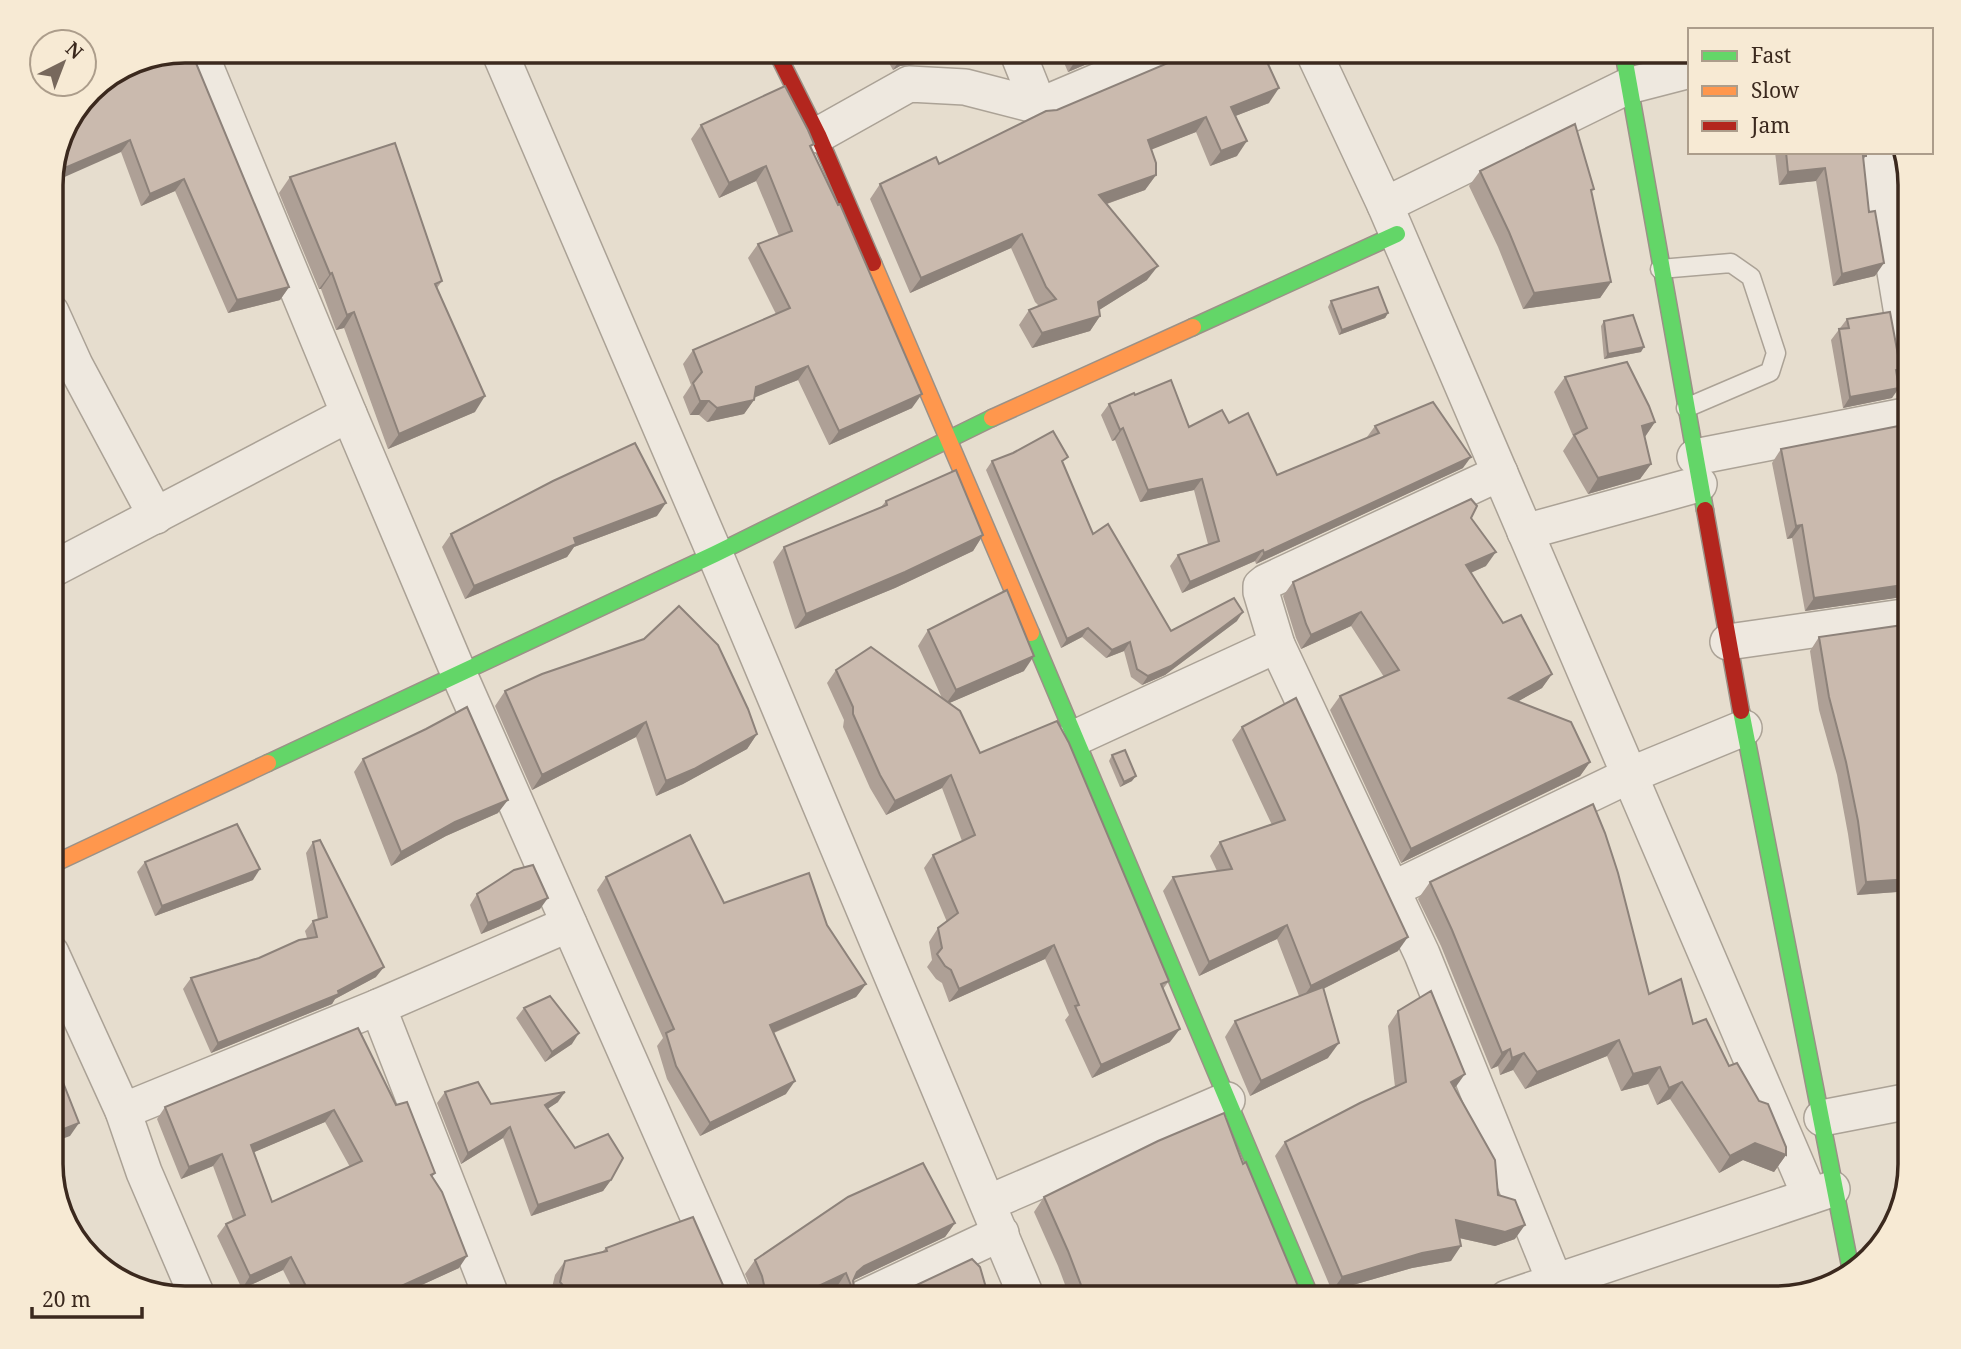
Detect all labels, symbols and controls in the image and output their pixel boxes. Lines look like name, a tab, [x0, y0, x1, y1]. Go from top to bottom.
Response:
north arrow	[28, 28, 98, 98]
legend	[1688, 28, 1933, 154]
text: N	[60, 36, 89, 65]
text: Fast	[1751, 41, 1791, 69]
text: Slow	[1751, 76, 1800, 104]
text: Jam	[1750, 111, 1790, 139]
scale bar	[32, 1276, 142, 1320]
text: 20 m	[42, 1285, 91, 1313]

